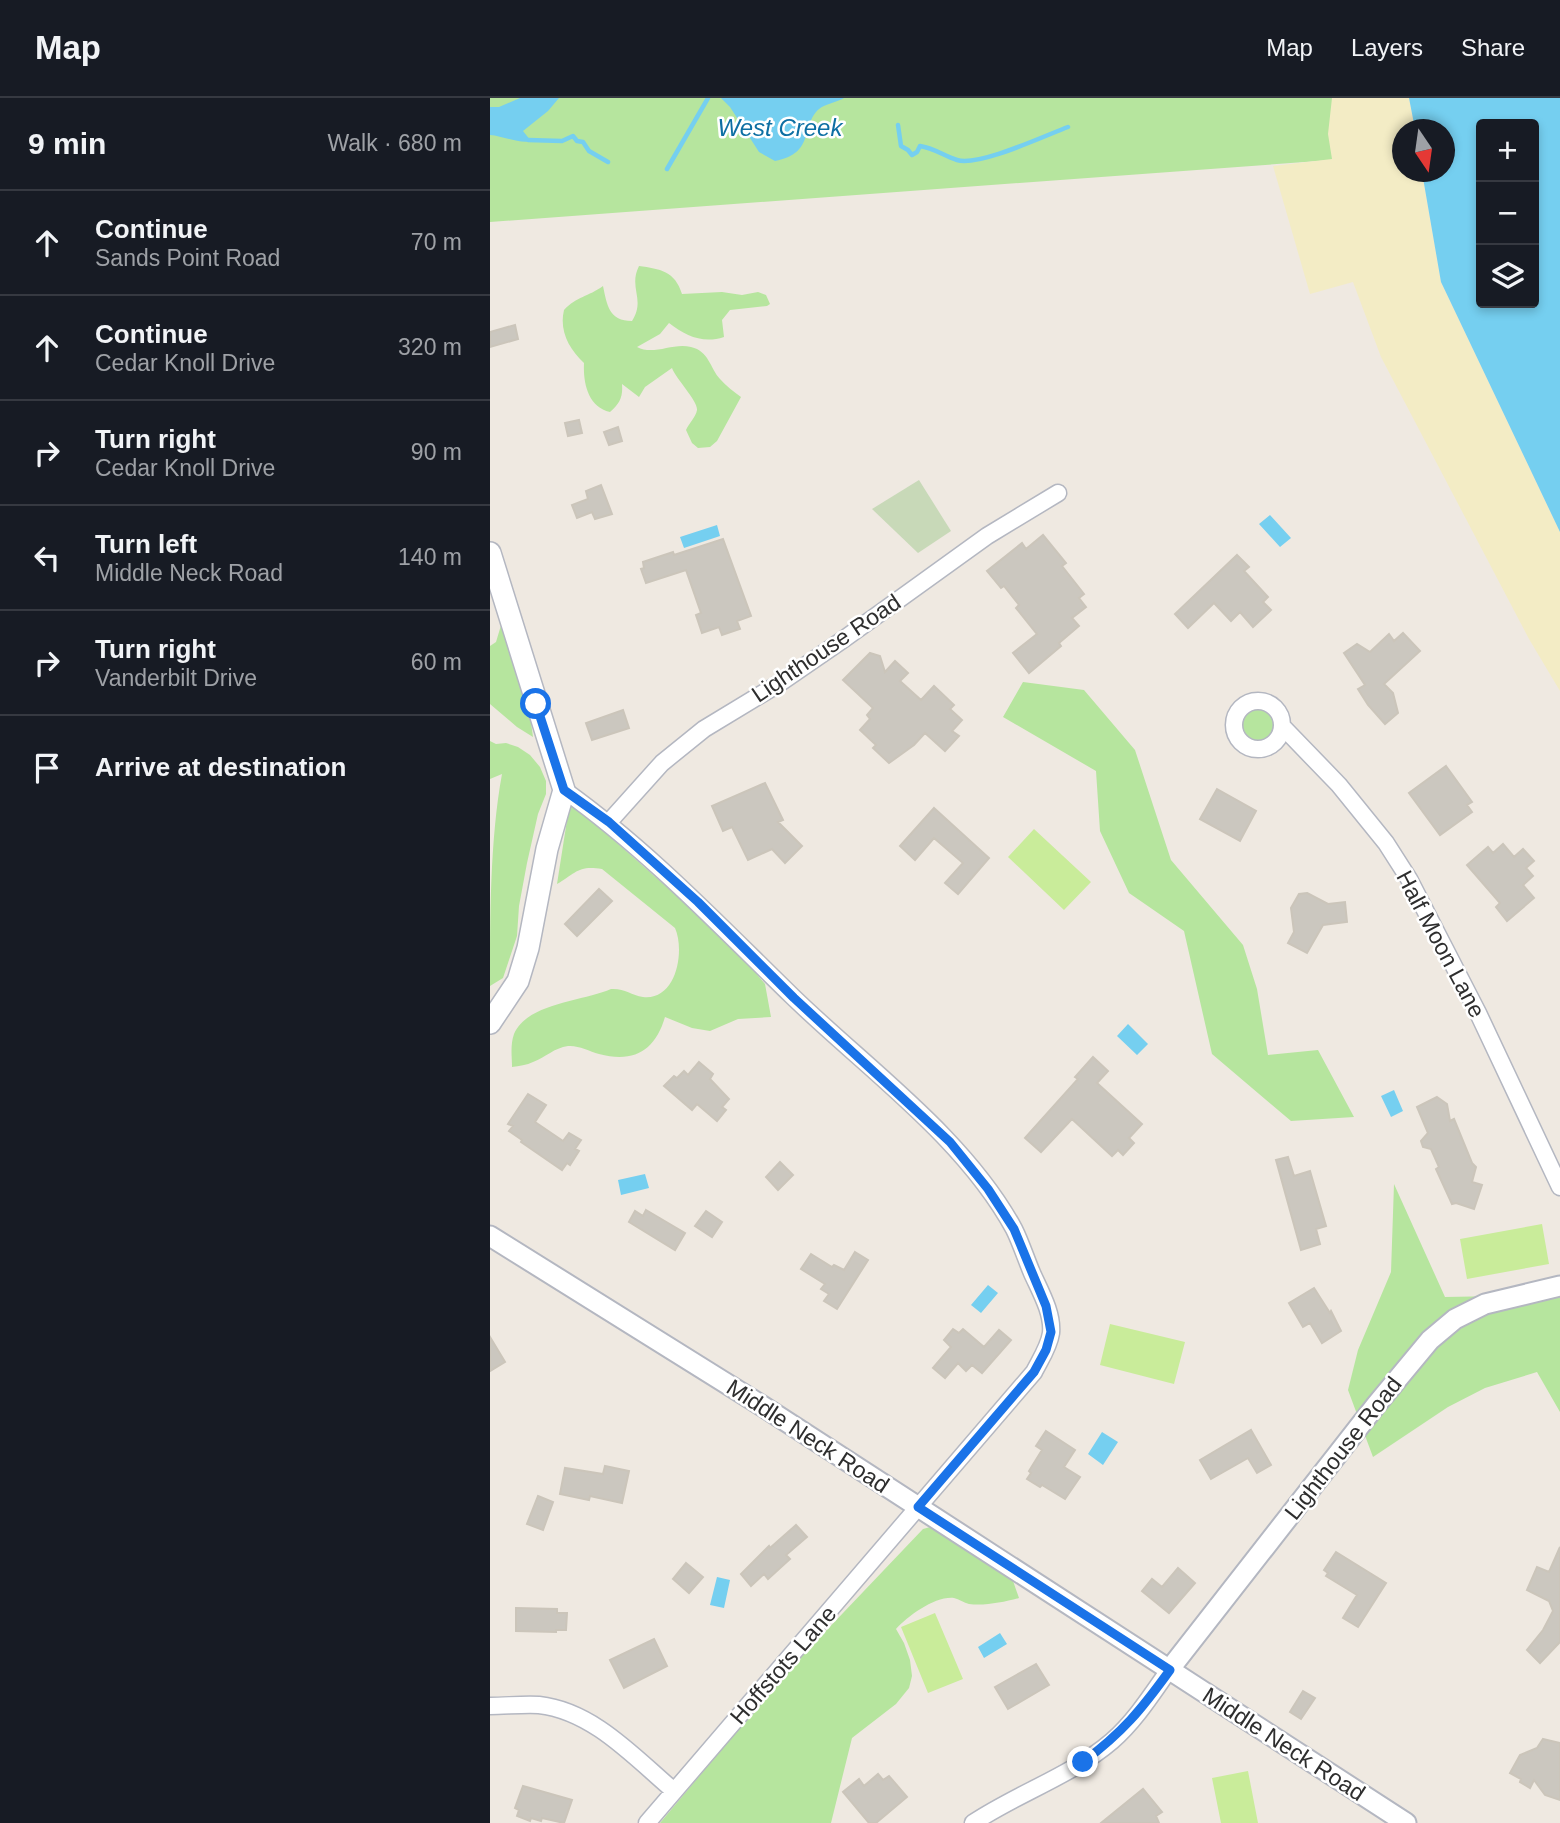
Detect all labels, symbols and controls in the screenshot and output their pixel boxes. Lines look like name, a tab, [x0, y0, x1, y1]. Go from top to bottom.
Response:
text: Map	[35, 29, 101, 66]
text: Map	[1266, 34, 1313, 61]
text: Layers	[1351, 34, 1423, 61]
text: Share	[1461, 34, 1525, 61]
water label: West Creek	[718, 114, 844, 141]
north arrow	[1392, 119, 1455, 182]
map controls	[1476, 119, 1539, 308]
button: +	[1476, 119, 1539, 182]
text: 9 min	[28, 127, 106, 160]
text: Walk · 680 m	[327, 130, 462, 156]
button: −	[1476, 182, 1539, 245]
text: Continue	[95, 214, 208, 244]
icon: ahead	[28, 224, 66, 262]
text: 70 m	[411, 229, 462, 255]
text: Sands Point Road	[95, 245, 280, 271]
button: layers	[1476, 245, 1539, 308]
text: Continue	[95, 319, 208, 349]
icon: ahead	[28, 329, 66, 367]
text: 320 m	[398, 334, 462, 360]
text: Cedar Knoll Drive	[95, 350, 275, 376]
text: Turn right	[95, 424, 216, 454]
icon: right	[28, 434, 66, 472]
text: 90 m	[411, 439, 462, 465]
text: Cedar Knoll Drive	[95, 455, 275, 481]
text: Turn left	[95, 529, 197, 559]
icon: left	[28, 539, 66, 577]
text: 140 m	[398, 544, 462, 570]
text: Middle Neck Road	[95, 560, 283, 586]
street label: Lighthouse Road	[747, 589, 905, 707]
text: Turn right	[95, 634, 216, 664]
icon: right	[28, 644, 66, 682]
text: 60 m	[411, 649, 462, 675]
text: Vanderbilt Drive	[95, 665, 257, 691]
route start	[520, 688, 551, 719]
icon: arrive	[28, 749, 66, 787]
text: Arrive at destination	[95, 752, 346, 782]
street label: Half Moon Lane	[1391, 866, 1491, 1022]
street label: Lighthouse Road	[1279, 1371, 1407, 1525]
street label: Middle Neck Road	[722, 1374, 894, 1498]
street label: Hoffstots Lane	[725, 1601, 841, 1729]
street label: Middle Neck Road	[1198, 1682, 1370, 1806]
route end	[1067, 1746, 1098, 1777]

